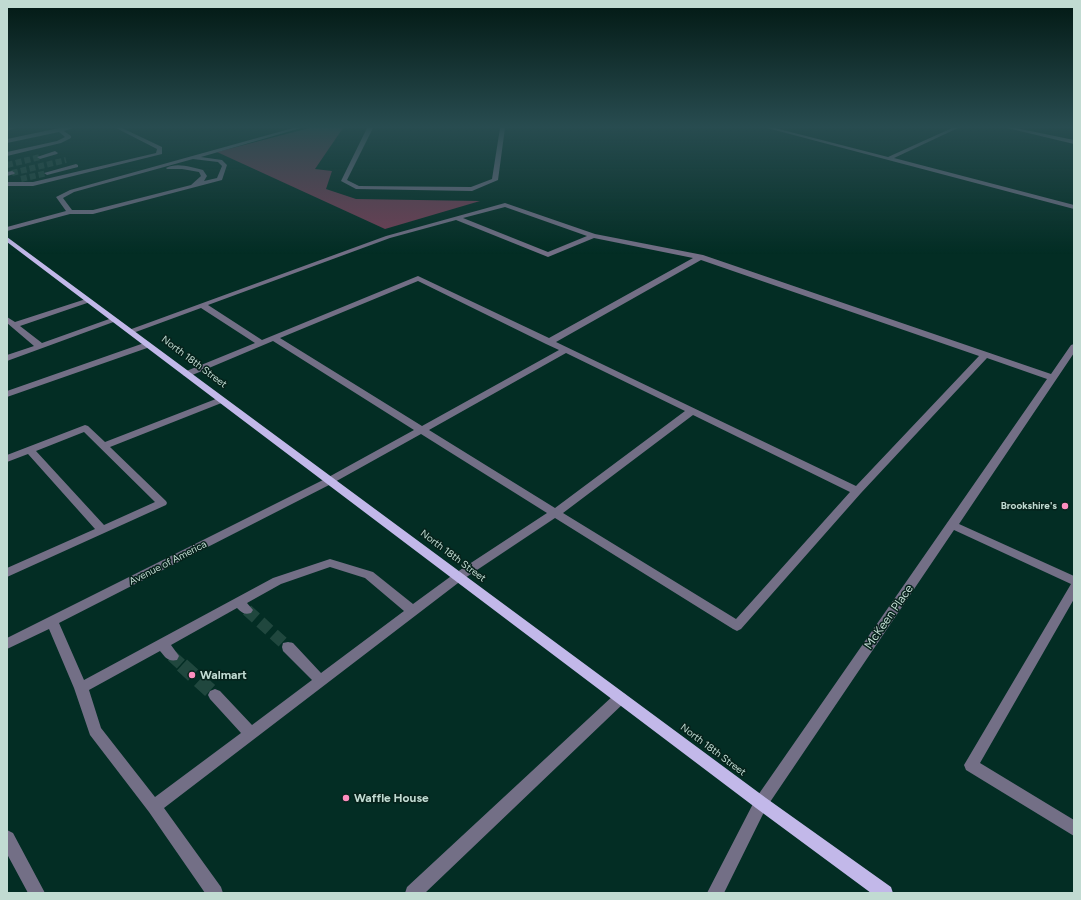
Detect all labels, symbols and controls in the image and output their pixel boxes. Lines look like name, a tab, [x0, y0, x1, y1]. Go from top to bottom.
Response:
street label: North 18th Street	[159, 333, 229, 391]
place label: Brookshire's	[1001, 500, 1057, 512]
marker: Brookshire's	[1060, 501, 1070, 511]
street label: North 18th Street	[418, 527, 488, 585]
street label: Avenue of America	[127, 538, 209, 588]
street label: McKeen Place	[861, 582, 917, 652]
place label: Walmart	[200, 668, 247, 682]
marker: Walmart	[187, 670, 197, 680]
street label: North 18th Street	[678, 721, 748, 779]
place label: Waffle House	[354, 791, 429, 805]
marker: Waffle House	[341, 793, 351, 803]

